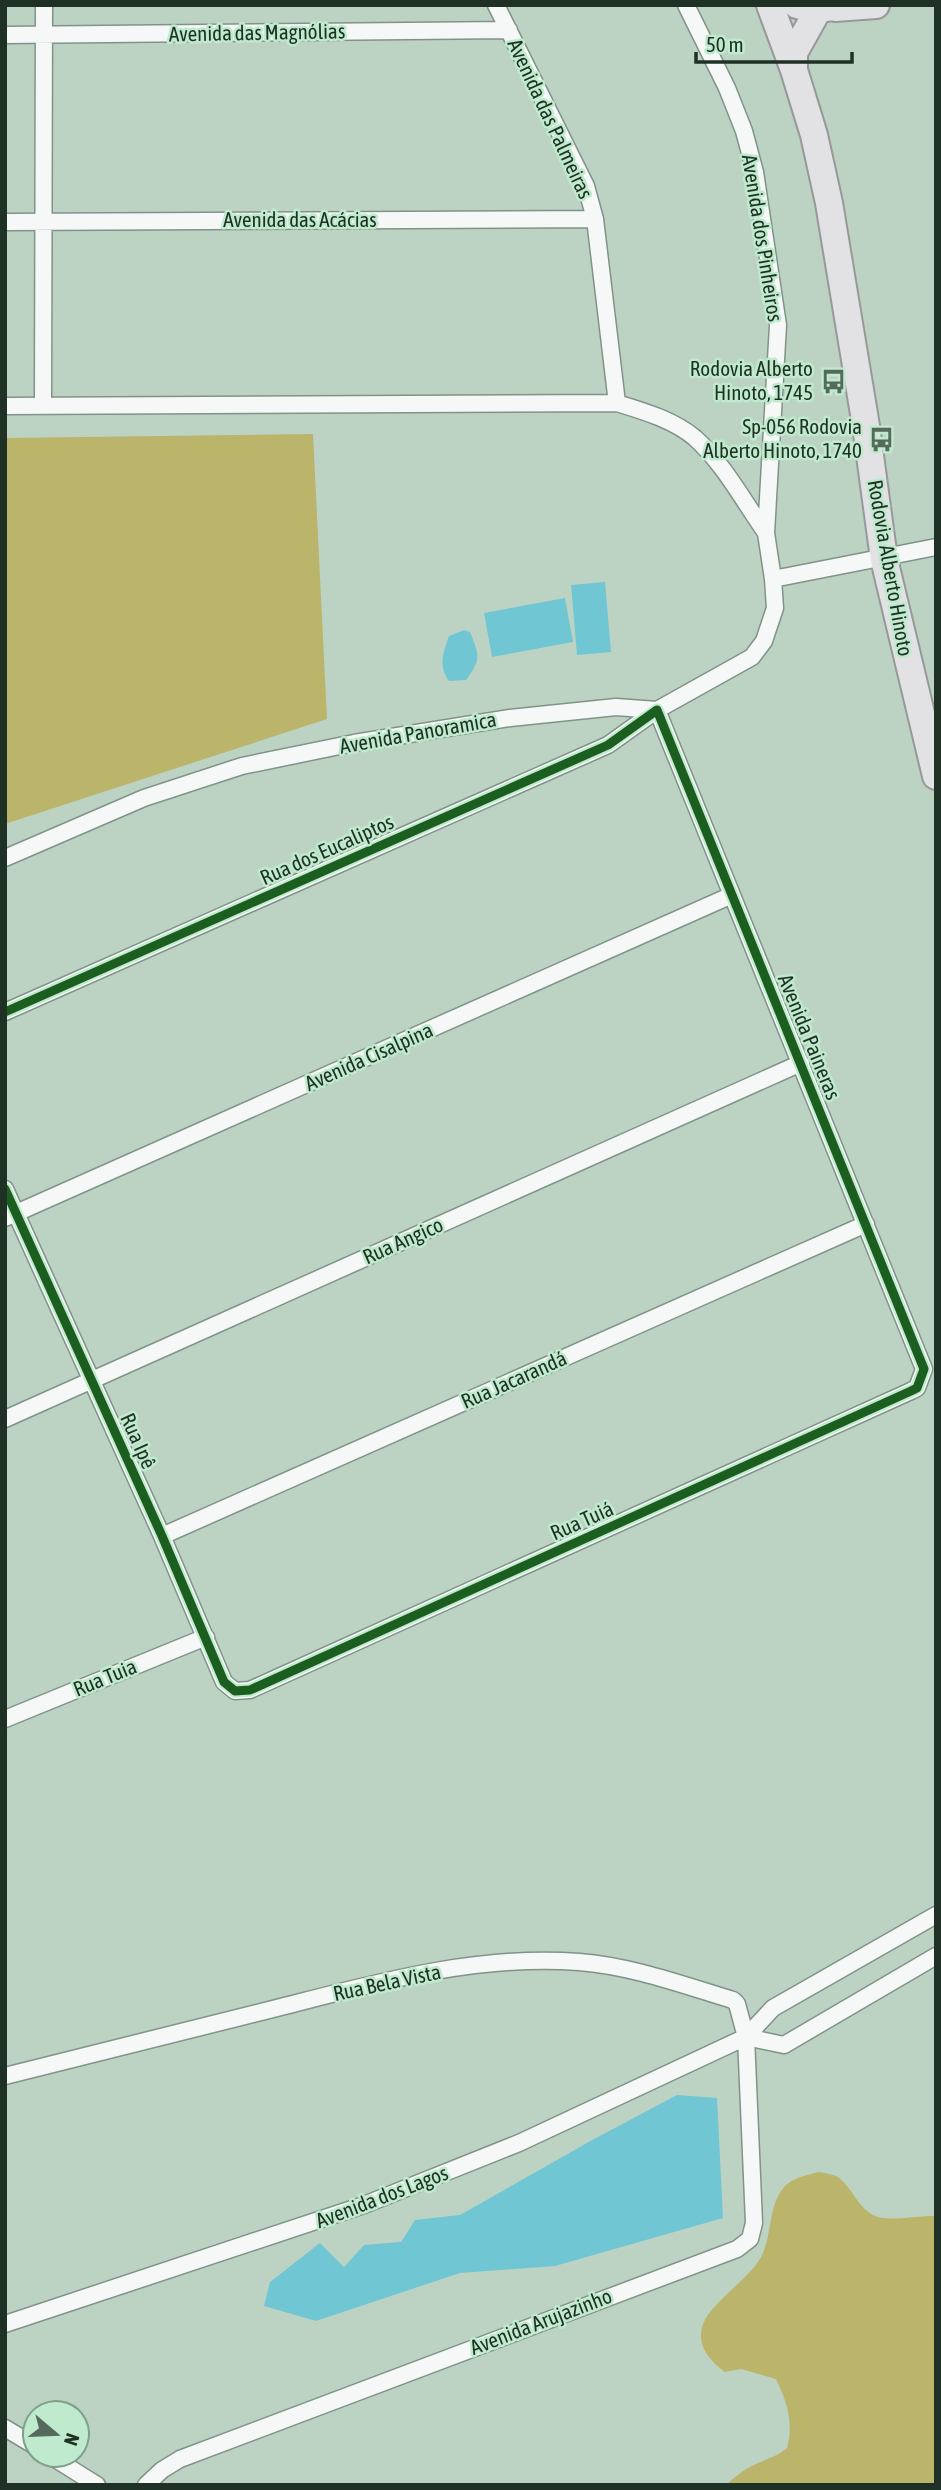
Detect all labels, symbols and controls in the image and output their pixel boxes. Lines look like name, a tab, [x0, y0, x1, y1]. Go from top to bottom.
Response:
street label: Avenida das Magnólias	[169, 18, 345, 46]
scale bar	[696, 21, 852, 65]
text: 50 m	[706, 32, 744, 56]
street label: Avenida das Palmeiras	[503, 35, 598, 202]
street label: Avenida dos Pinheiros	[738, 153, 788, 323]
street label: Avenida das Acácias	[223, 207, 377, 231]
place label: Rodovia Alberto Hinoto, 1745	[690, 356, 813, 404]
bus stop icon: Rodovia Alberto Hinoto, 1745	[819, 367, 847, 395]
place label: Sp-056 Rodovia Alberto Hinoto, 1740	[703, 414, 862, 462]
bus stop icon: Sp-056 Rodovia Alberto Hinoto, 1740	[868, 425, 896, 453]
street label: Rodovia Alberto Hinoto	[864, 478, 918, 658]
street label: Avenida Panoramica	[338, 706, 498, 758]
street label: Rua dos Eucaliptos	[256, 809, 397, 889]
street label: Avenida Paineras	[774, 970, 846, 1103]
street label: Avenida Cisalpina	[301, 1017, 436, 1095]
street label: Rua Angico	[359, 1212, 446, 1268]
street label: Rua Jacarandá	[457, 1345, 570, 1413]
street label: Rua Ipê	[116, 1409, 162, 1472]
street label: Rua Tuiá	[546, 1496, 617, 1545]
street label: Rua Tuia	[69, 1654, 140, 1701]
street label: Rua Bela Vista	[331, 1959, 443, 2005]
street label: Avenida dos Lagos	[312, 2160, 451, 2232]
street label: Avenida Arujazinho	[466, 2283, 615, 2359]
north arrow	[21, 2399, 91, 2469]
text: N	[60, 2431, 84, 2448]

